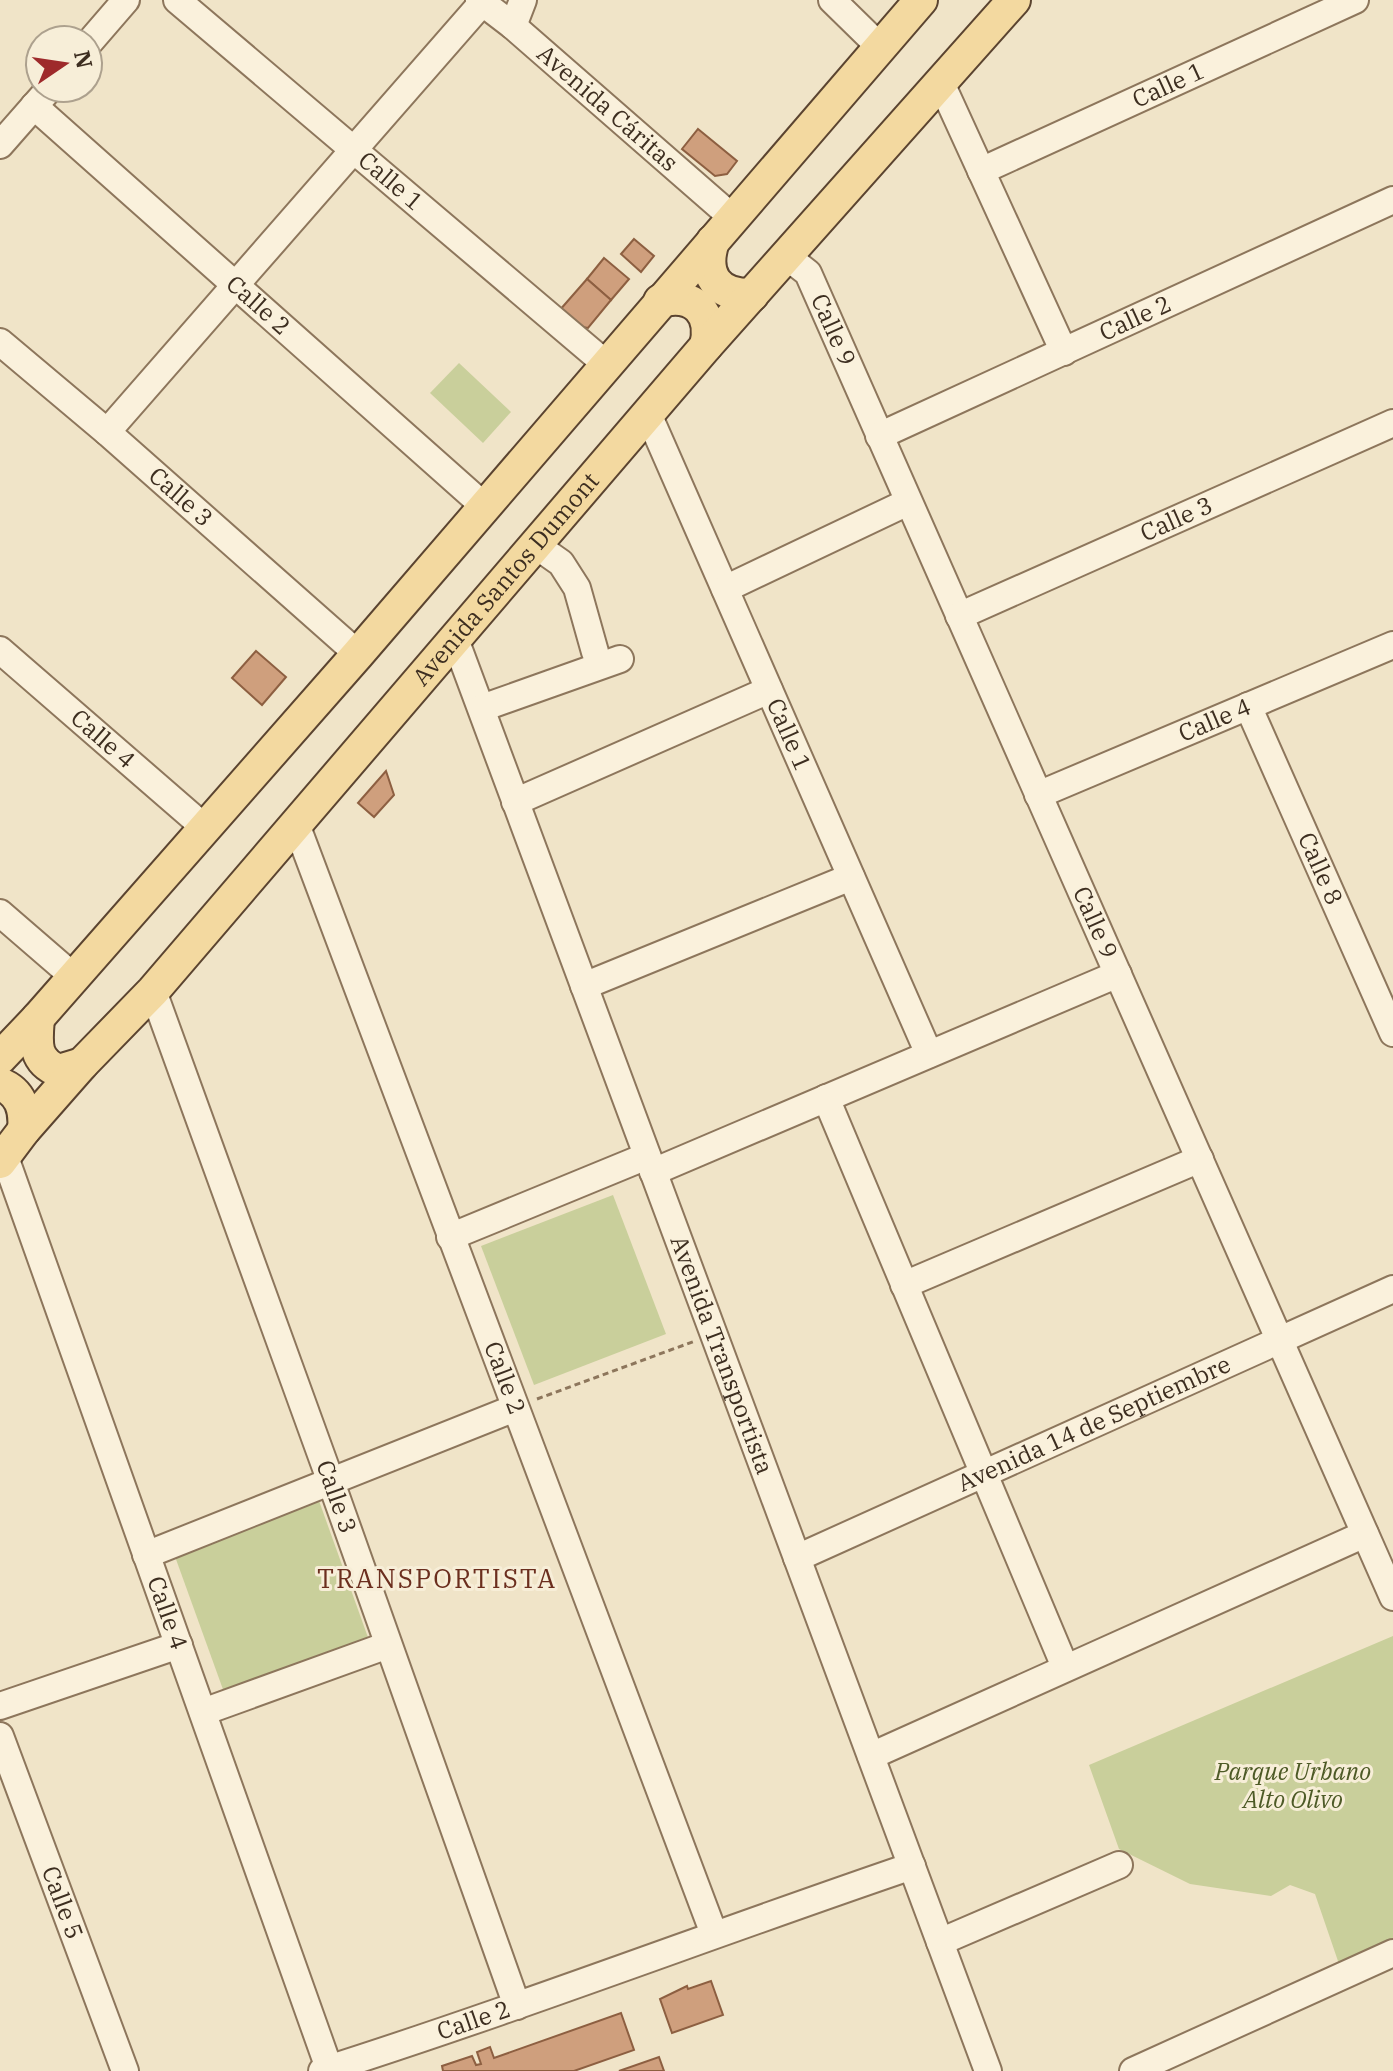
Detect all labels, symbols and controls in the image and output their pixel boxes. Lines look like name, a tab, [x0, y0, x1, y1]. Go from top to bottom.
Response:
north arrow	[24, 24, 104, 104]
street label: Avenida Cáritas	[531, 37, 685, 178]
text: N	[68, 48, 100, 71]
street label: Calle 1	[1127, 54, 1209, 115]
street label: Calle 1	[352, 144, 430, 217]
street label: Calle 2	[220, 267, 298, 342]
street label: Calle 2	[1094, 287, 1176, 348]
street label: Calle 9	[804, 288, 864, 371]
street label: Calle 3	[142, 459, 220, 533]
street label: Avenida Santos Dumont	[405, 465, 606, 692]
street label: Calle 3	[1135, 488, 1217, 548]
street label: Calle 4	[1173, 690, 1256, 749]
street label: Calle 1	[760, 693, 819, 775]
street label: Calle 4	[64, 701, 142, 775]
street label: Calle 8	[1291, 827, 1351, 909]
street label: Calle 9	[1066, 881, 1126, 963]
street label: Avenida Transportista	[663, 1231, 781, 1478]
street label: Calle 2	[477, 1337, 534, 1419]
street label: Avenida 14 de Septiembre	[952, 1347, 1235, 1499]
street label: Calle 3	[309, 1455, 365, 1538]
district label: TRANSPORTISTA	[317, 1561, 557, 1595]
street label: Calle 4	[140, 1572, 196, 1654]
park label: Parque Urbano Alto Olivo	[1214, 1755, 1371, 1815]
street label: Calle 5	[35, 1861, 91, 1943]
street label: Calle 2	[433, 1992, 515, 2047]

